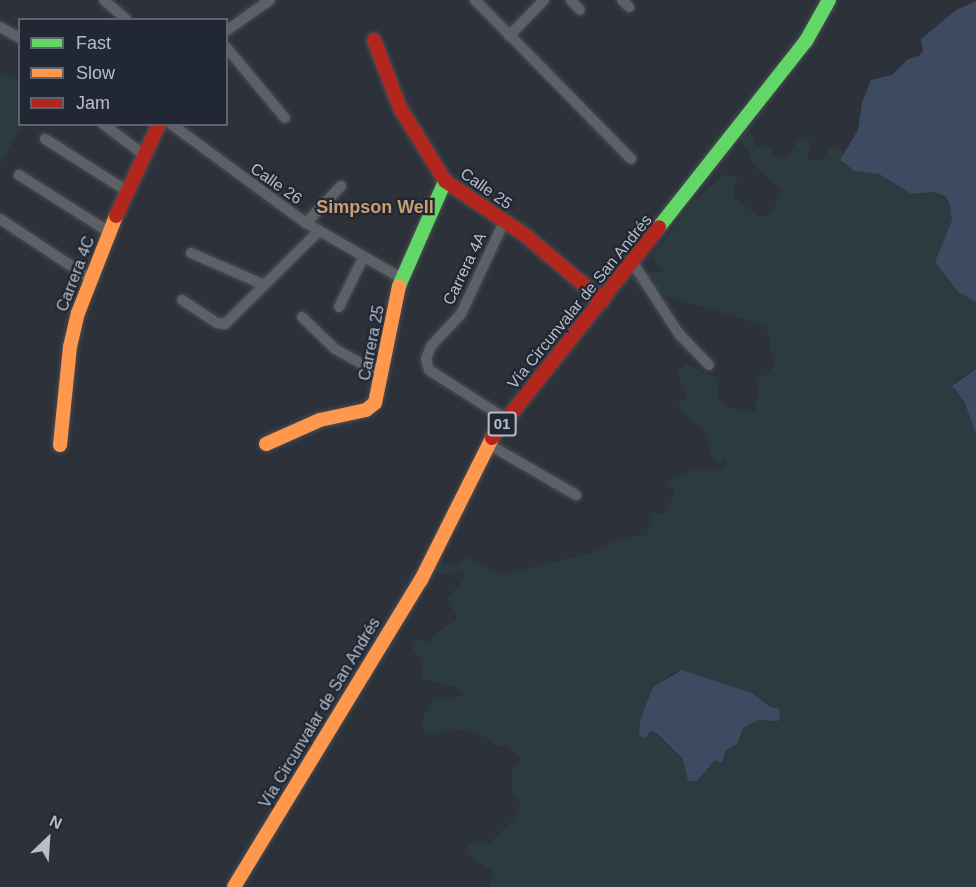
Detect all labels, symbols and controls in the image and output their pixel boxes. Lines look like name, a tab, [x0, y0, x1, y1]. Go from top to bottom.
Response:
legend	[18, 18, 228, 126]
text: Fast	[76, 33, 111, 53]
text: Slow	[76, 63, 115, 83]
text: Jam	[76, 93, 110, 113]
street label: Calle 26	[246, 159, 306, 209]
street label: Calle 25	[456, 164, 516, 214]
district label: Simpson Well	[316, 196, 434, 218]
street label: Vía Circunvalar de San Andrés	[503, 211, 657, 393]
street label: Carrera 4A	[439, 230, 491, 308]
street label: Carrera 4C	[53, 234, 99, 314]
street label: Carrera 25	[355, 304, 389, 382]
road number: 01	[487, 412, 517, 436]
street label: Vía Circunvalar de San Andrés	[255, 614, 385, 812]
north arrow	[18, 809, 78, 869]
text: N	[47, 812, 65, 832]

